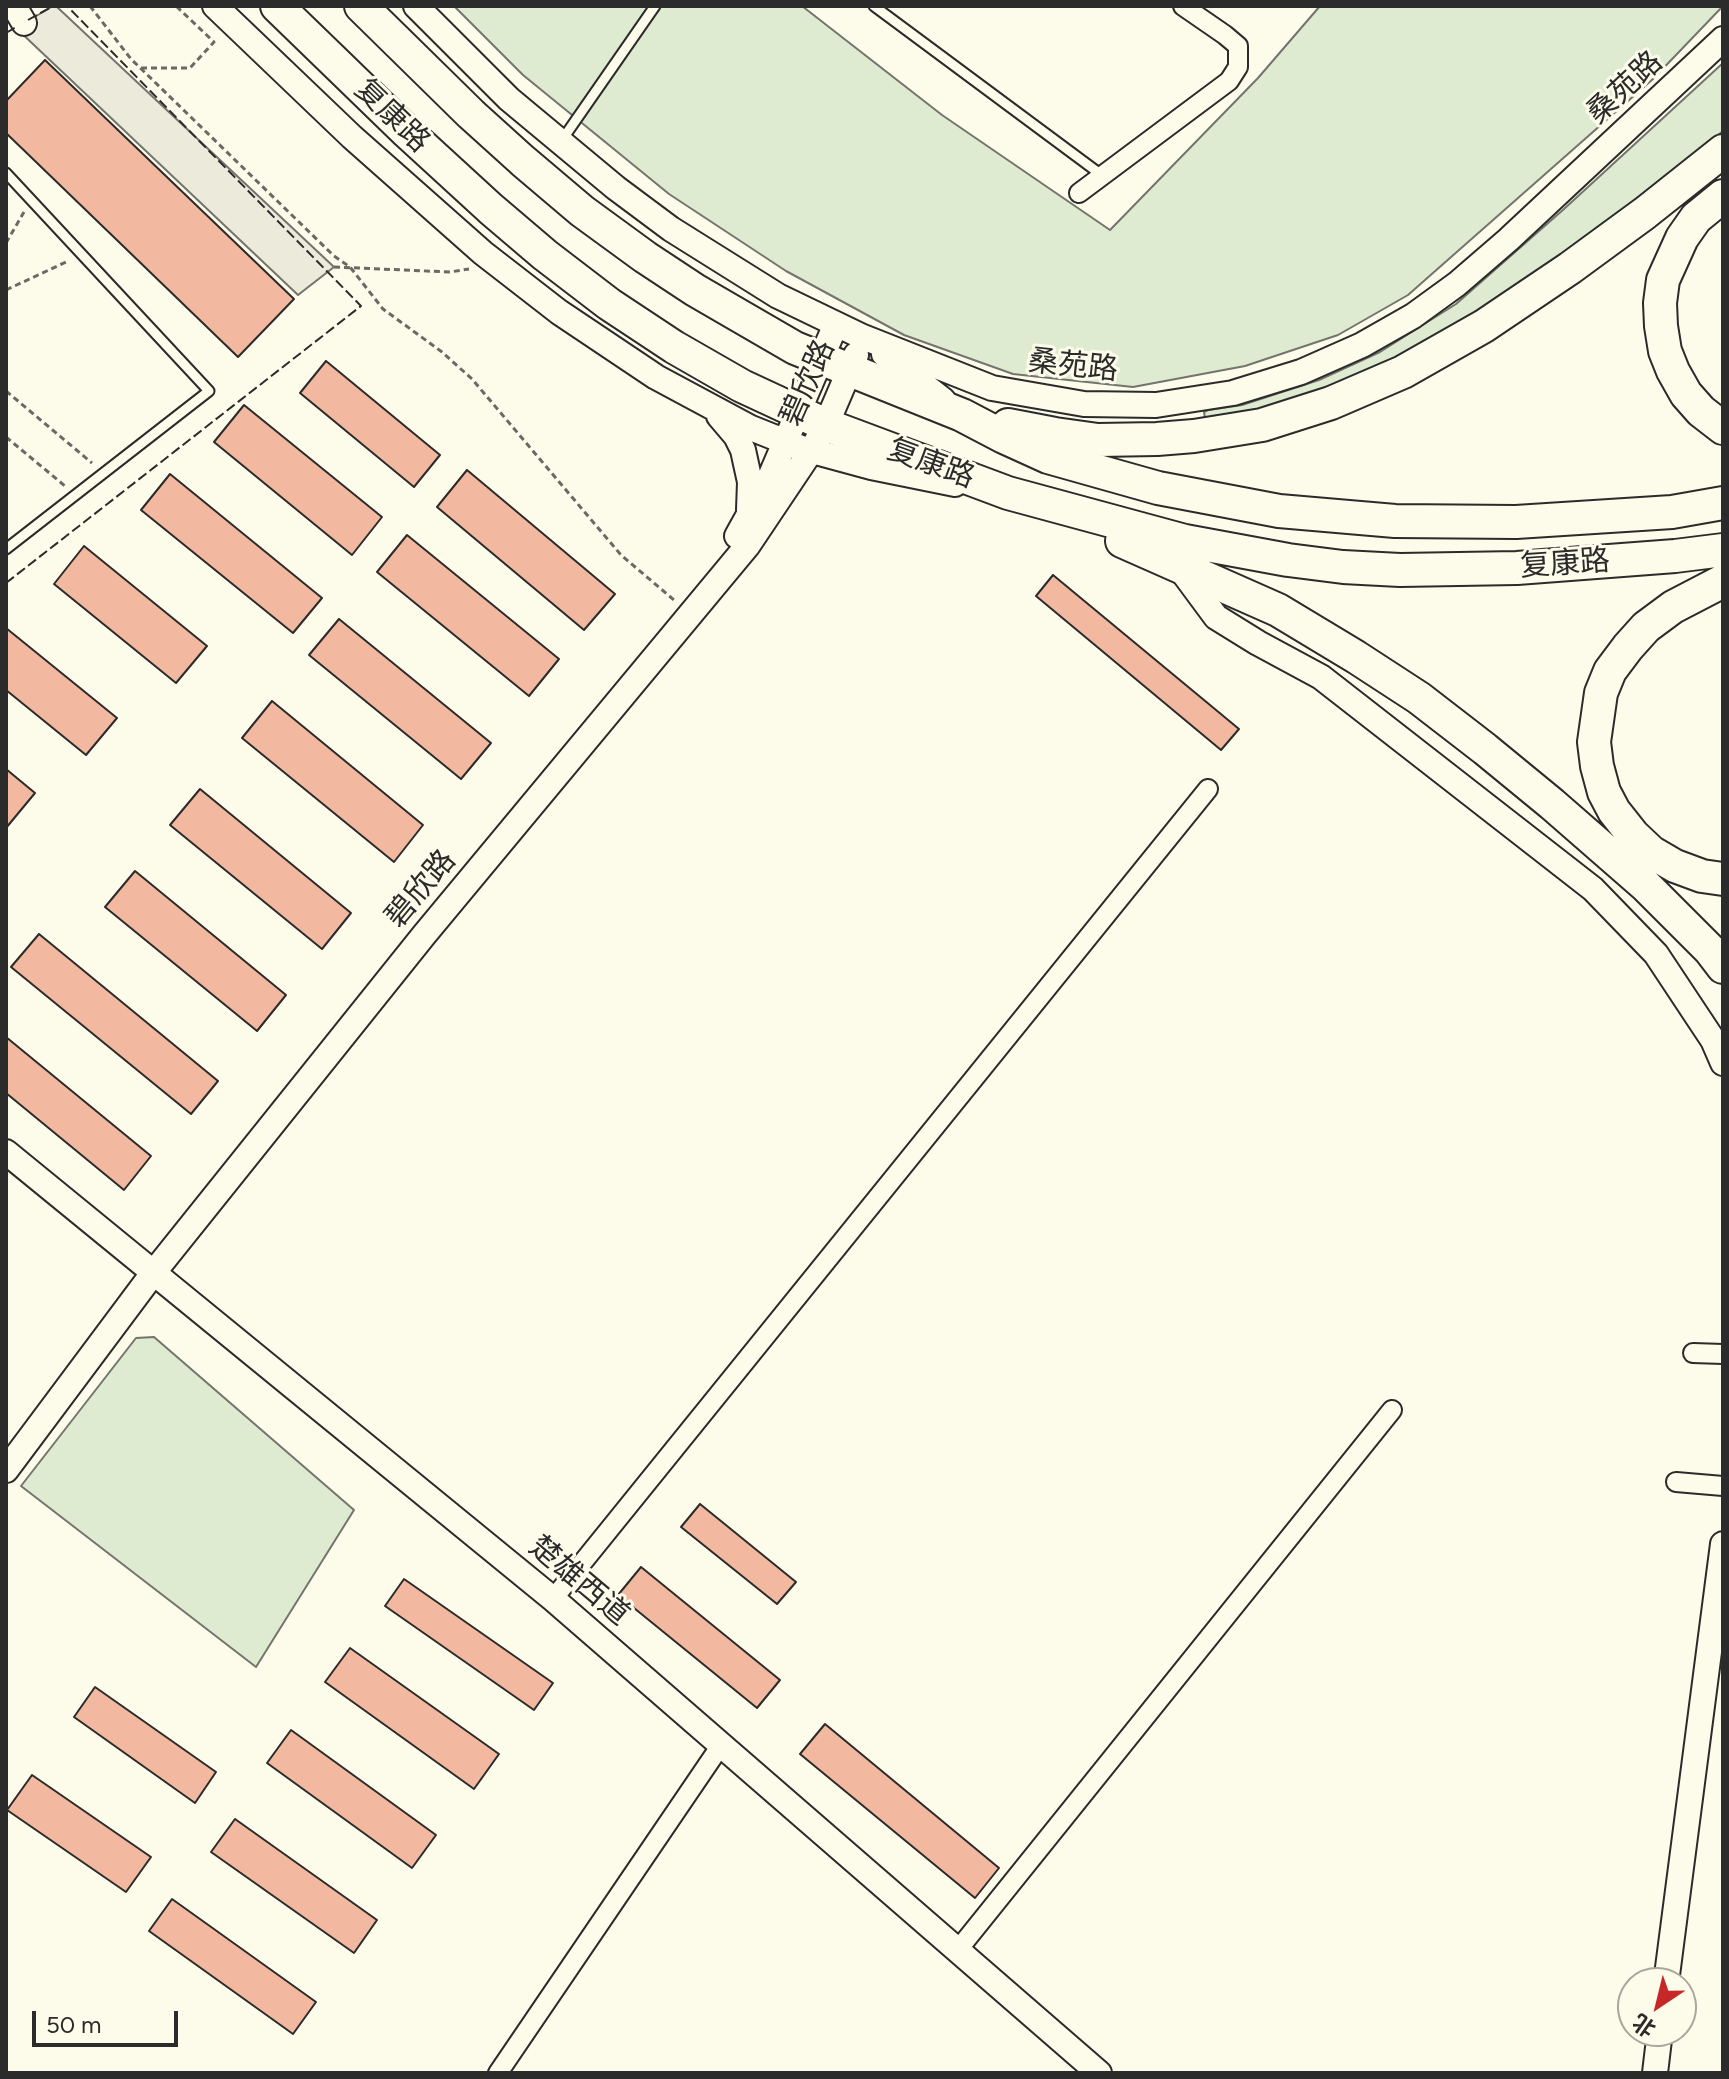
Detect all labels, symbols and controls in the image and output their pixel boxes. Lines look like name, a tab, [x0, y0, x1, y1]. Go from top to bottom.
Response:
street label: 桑苑路	[1580, 44, 1670, 132]
street label: 复康路	[347, 72, 437, 160]
street label: 碧欣路	[773, 335, 843, 431]
street label: 桑苑路	[1026, 343, 1120, 389]
street label: 复康路	[883, 432, 979, 496]
street label: 复康路	[1519, 543, 1611, 585]
street label: 碧欣路	[378, 843, 464, 935]
street label: 楚雄西道	[521, 1529, 637, 1633]
north arrow	[1617, 1967, 1697, 2047]
scale bar	[36, 1995, 182, 2045]
text: 北	[1627, 2008, 1661, 2043]
text: 50 m	[46, 2010, 102, 2039]

